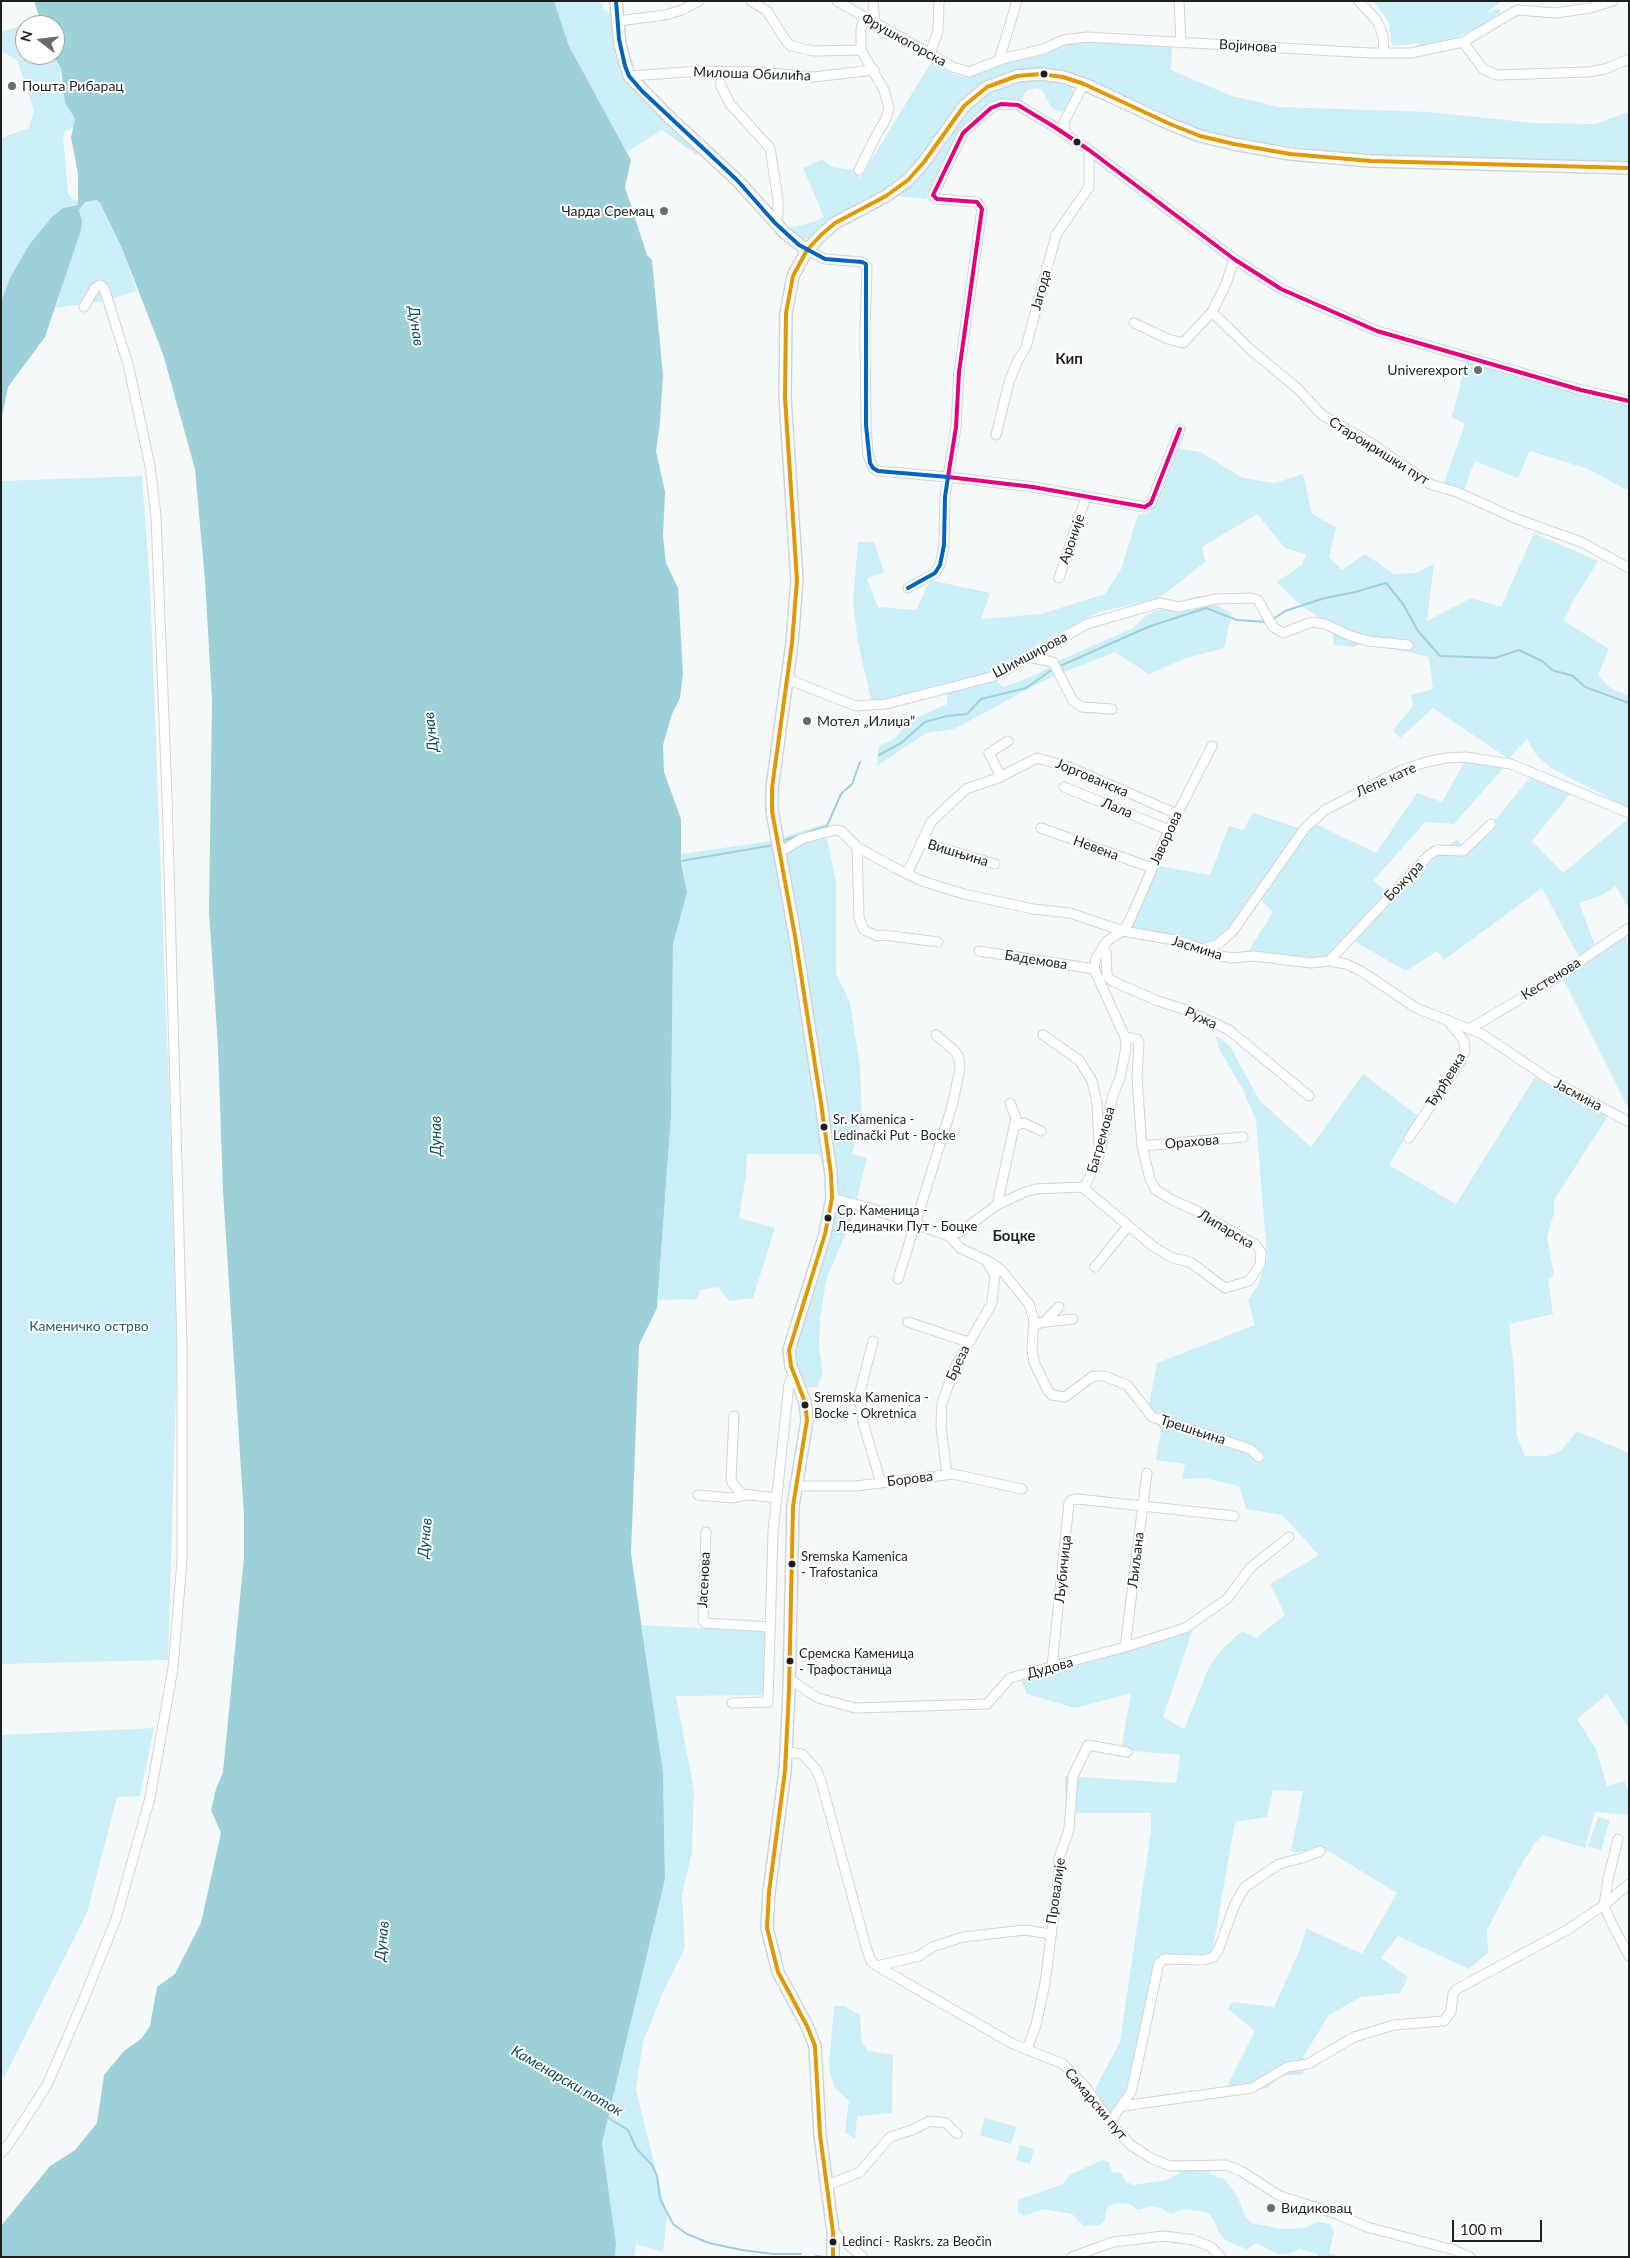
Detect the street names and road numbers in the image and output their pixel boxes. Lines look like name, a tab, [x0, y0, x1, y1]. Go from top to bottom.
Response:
street label: Фрушкогорска	[859, 10, 949, 70]
street label: Војинова	[1219, 36, 1277, 56]
street label: Милоша Обилића	[693, 64, 811, 84]
street label: Јагода	[1028, 268, 1054, 312]
street label: Староиришки пут	[1326, 413, 1432, 489]
street label: Ароније	[1056, 512, 1088, 566]
street label: Шимширова	[990, 628, 1070, 682]
street label: Јоргованска	[1053, 755, 1131, 801]
street label: Лепе кате	[1353, 759, 1419, 801]
street label: Лала	[1099, 794, 1135, 822]
street label: Јаворова	[1146, 809, 1186, 867]
street label: Невена	[1071, 832, 1121, 864]
street label: Вишњина	[926, 836, 990, 870]
street label: Божура	[1381, 857, 1427, 905]
street label: Јасмина	[1170, 932, 1224, 964]
street label: Бадемова	[1003, 947, 1069, 973]
street label: Кестенова	[1518, 954, 1584, 1004]
street label: Ружа	[1182, 1003, 1220, 1033]
street label: Ђурђевка	[1423, 1050, 1469, 1110]
street label: Јасмина	[1551, 1075, 1605, 1115]
street label: Багремова	[1084, 1105, 1118, 1175]
street label: Орахова	[1164, 1131, 1220, 1153]
street label: Липарска	[1195, 1206, 1257, 1252]
street label: Бреза	[943, 1343, 973, 1383]
street label: Трешњина	[1158, 1412, 1228, 1448]
street label: Борова	[886, 1468, 934, 1490]
street label: Љиљана	[1124, 1531, 1148, 1589]
street label: Љубичица	[1051, 1534, 1075, 1604]
street label: Јасенова	[694, 1551, 714, 1609]
street label: Дудова	[1025, 1654, 1075, 1682]
street label: Провалије	[1043, 1857, 1069, 1925]
street label: Самарски пут	[1061, 2065, 1131, 2143]

